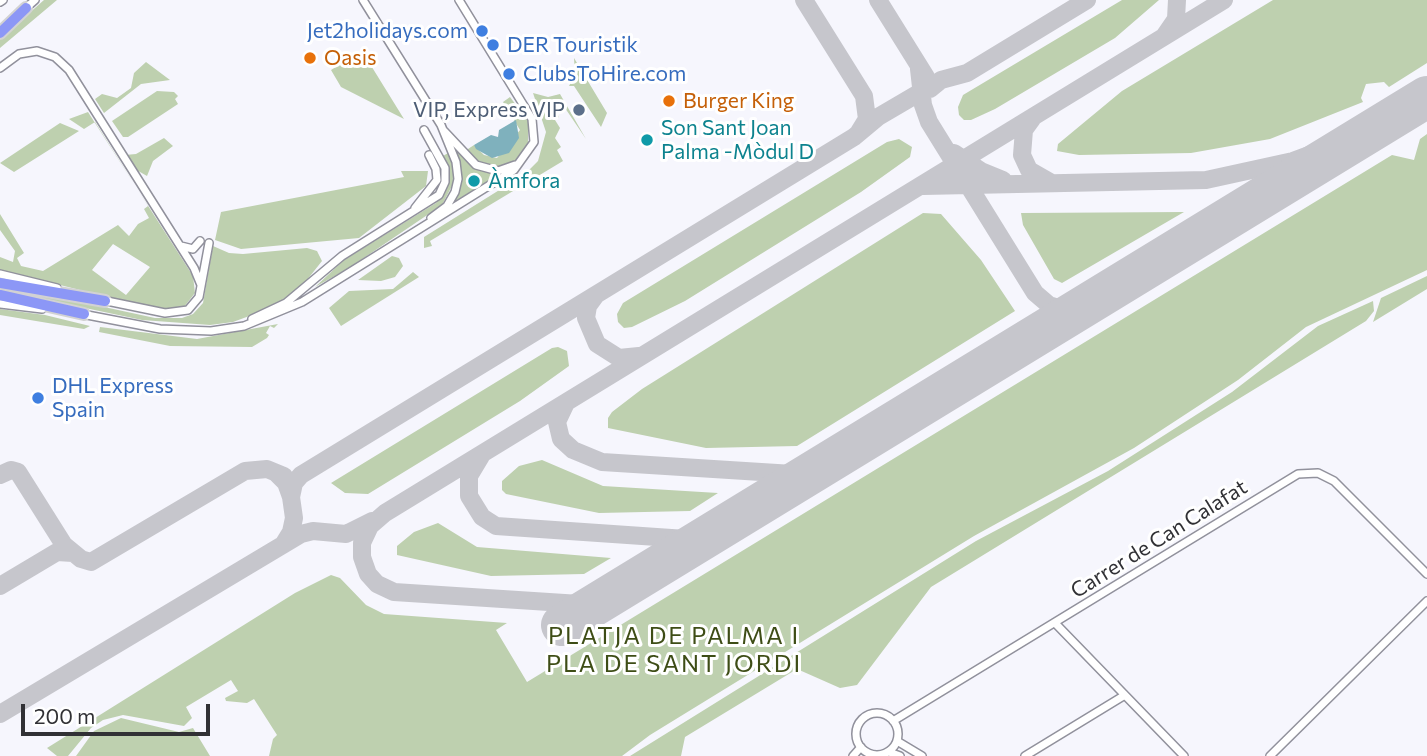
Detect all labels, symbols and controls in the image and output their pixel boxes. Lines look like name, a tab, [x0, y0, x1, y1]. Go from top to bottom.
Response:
place label: Jet2holidays.com	[307, 18, 468, 44]
marker: Jet2holidays.com	[474, 23, 490, 39]
place label: DER Touristik	[507, 32, 638, 58]
marker: DER Touristik	[485, 37, 501, 53]
place label: Oasis	[324, 45, 377, 71]
marker: Oasis	[302, 50, 318, 66]
place label: ClubsToHire.com	[523, 61, 686, 87]
marker: ClubsToHire.com	[501, 66, 517, 82]
place label: Burger King	[683, 88, 794, 114]
marker: Burger King	[661, 93, 677, 109]
place label: VIP, Express VIP	[413, 97, 565, 123]
marker: VIP, Express VIP	[571, 102, 587, 118]
place label: Son Sant Joan Palma -Mòdul D	[661, 115, 814, 165]
marker: Son Sant Joan Palma -Mòdul D	[639, 132, 655, 148]
place label: Àmfora	[488, 168, 560, 194]
marker: Àmfora	[466, 173, 482, 189]
place label: DHL Express Spain	[52, 373, 173, 423]
marker: DHL Express Spain	[30, 390, 46, 406]
street label: Carrer de Can Calafat	[1066, 474, 1252, 604]
district label: PLATJA DE PALMA I PLA DE SANT JORDI	[548, 622, 800, 678]
scale bar	[24, 690, 214, 734]
text: 200 m	[34, 703, 95, 728]

